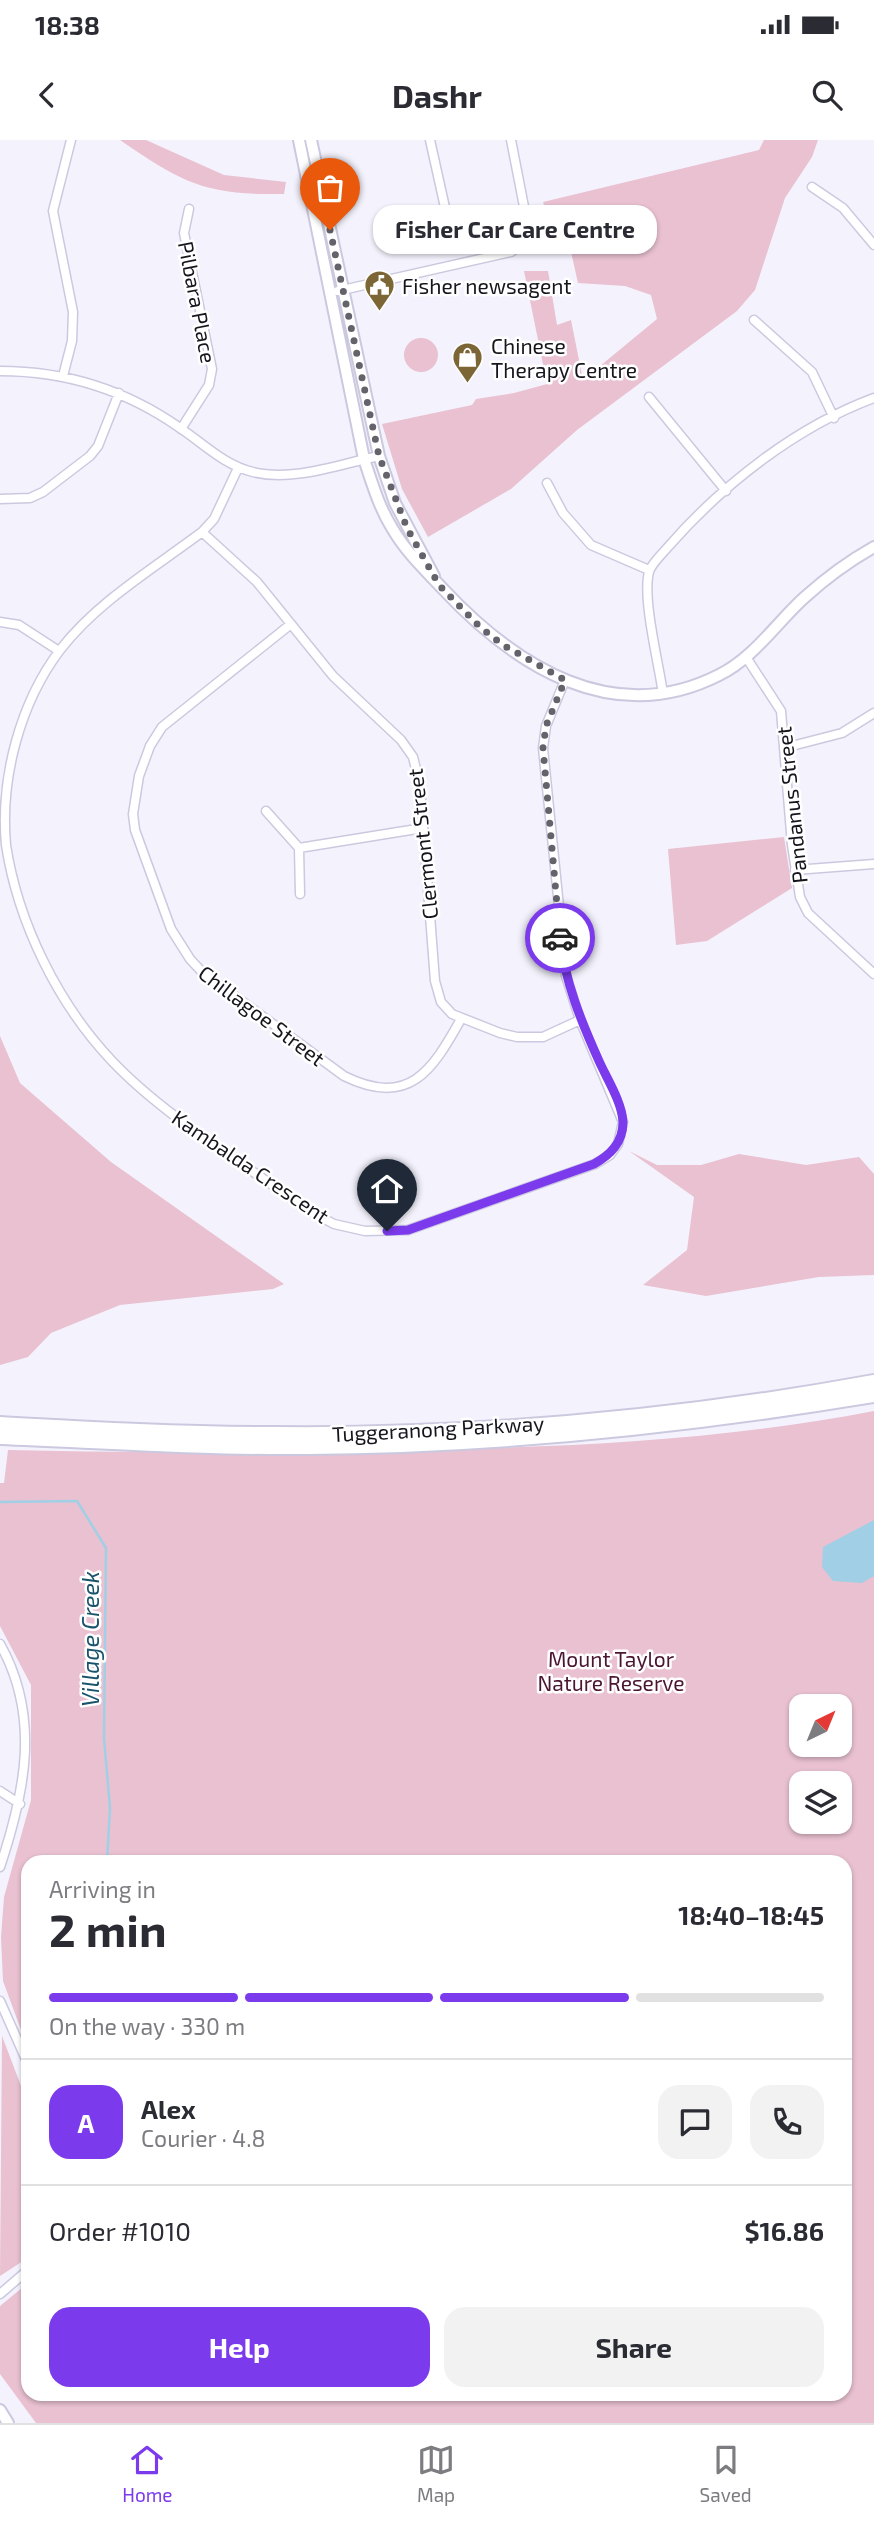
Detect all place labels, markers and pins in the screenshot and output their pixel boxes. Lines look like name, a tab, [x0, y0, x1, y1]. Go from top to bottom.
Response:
pin	[300, 158, 360, 230]
callout: Fisher Car Care Centre	[372, 206, 656, 254]
public building icon: Fisher newsagent	[362, 268, 396, 312]
place label: Fisher newsagent	[402, 273, 571, 298]
place label: Chinese Therapy Centre	[491, 333, 637, 382]
shop icon: Chinese Therapy Centre	[451, 340, 485, 384]
pin	[357, 1159, 417, 1231]

